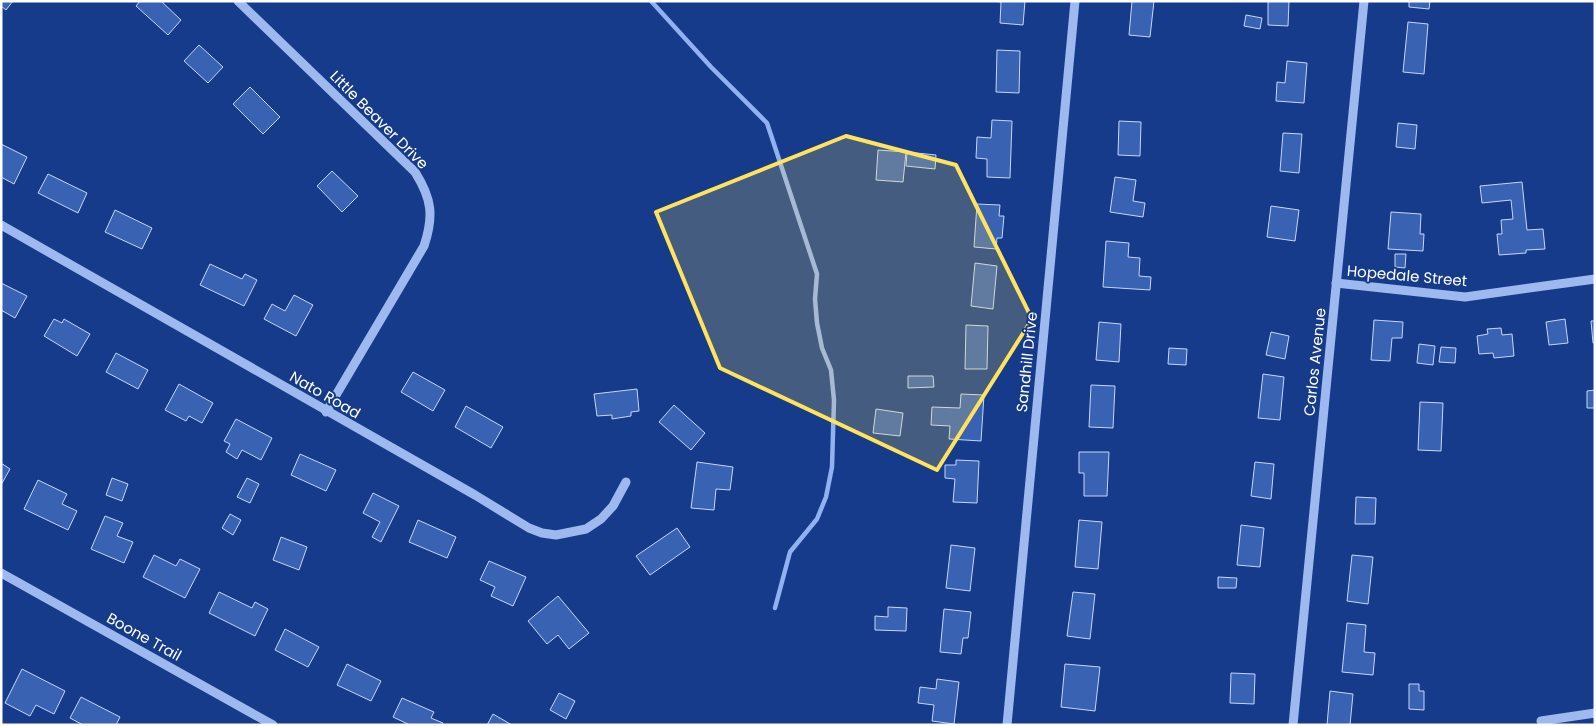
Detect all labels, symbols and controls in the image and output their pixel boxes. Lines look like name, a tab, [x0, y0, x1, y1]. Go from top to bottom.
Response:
street label: Little Beaver Drive	[325, 66, 433, 174]
street label: Hopedale Street	[1346, 260, 1468, 291]
street label: Carlos Avenue	[1298, 307, 1331, 417]
street label: Sandhill Drive	[1011, 311, 1042, 413]
street label: Nato Road	[286, 366, 365, 423]
street label: Boone Trail	[103, 607, 185, 666]

